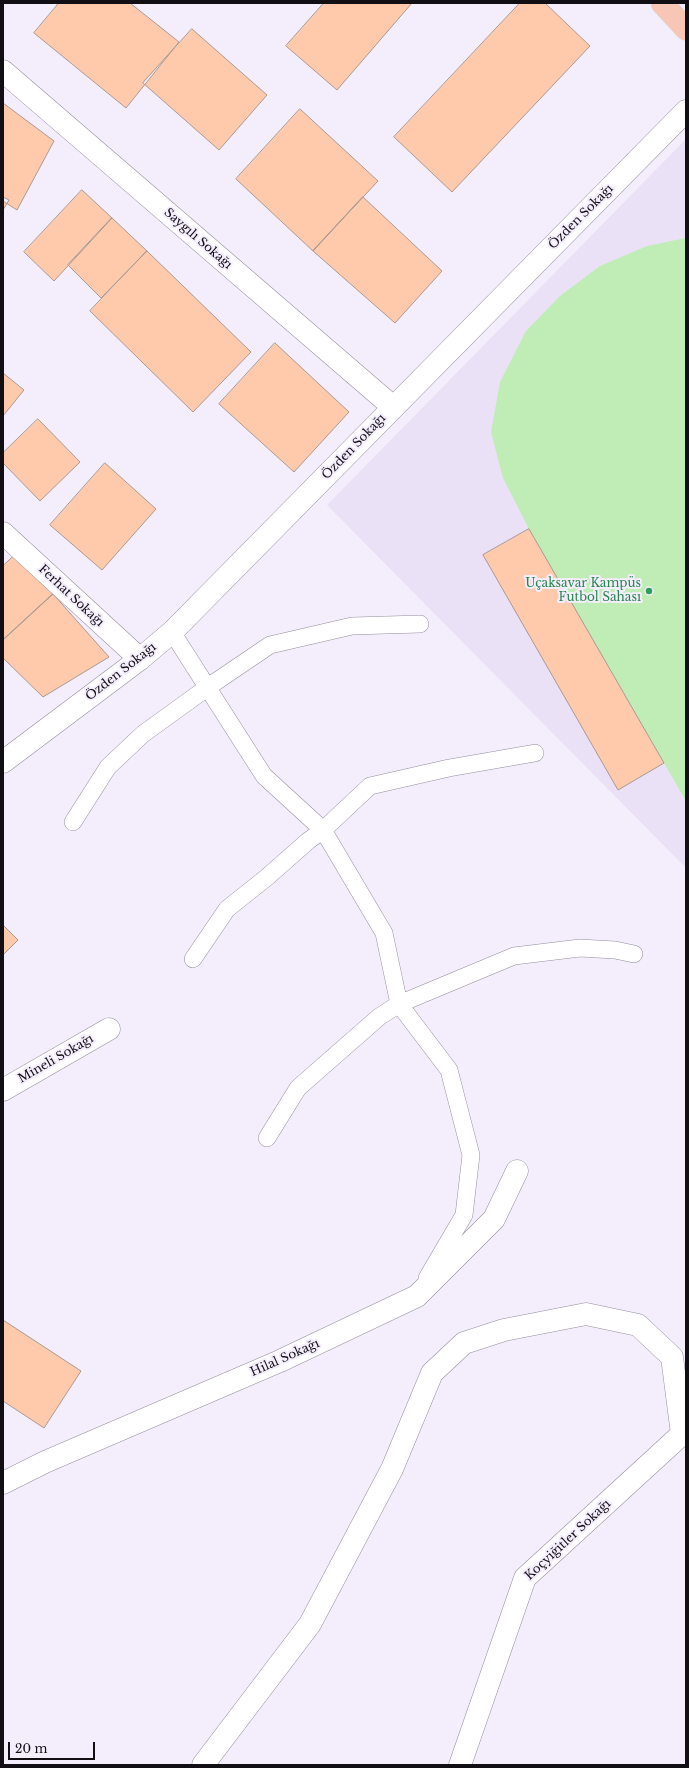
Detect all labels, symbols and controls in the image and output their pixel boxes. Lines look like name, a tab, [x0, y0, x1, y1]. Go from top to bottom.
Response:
street label: Özden Sokağı	[546, 182, 616, 252]
street label: Saygılı Sokağı	[161, 206, 235, 272]
street label: Özden Sokağı	[319, 411, 389, 483]
street label: Ferhat Sokağı	[35, 562, 107, 630]
place label: Uçaksavar Kampüs Futbol Sahası	[525, 577, 641, 605]
marker: Uçaksavar Kampüs Futbol Sahası	[644, 586, 654, 596]
street label: Özden Sokağı	[83, 640, 159, 704]
street label: Mineli Sokağı	[16, 1032, 96, 1086]
street label: Hilal Sokağı	[248, 1336, 322, 1380]
street label: Koçyiğitler Sokağı	[522, 1497, 614, 1583]
scale bar	[10, 1734, 97, 1760]
text: 20 m	[15, 1741, 47, 1756]

